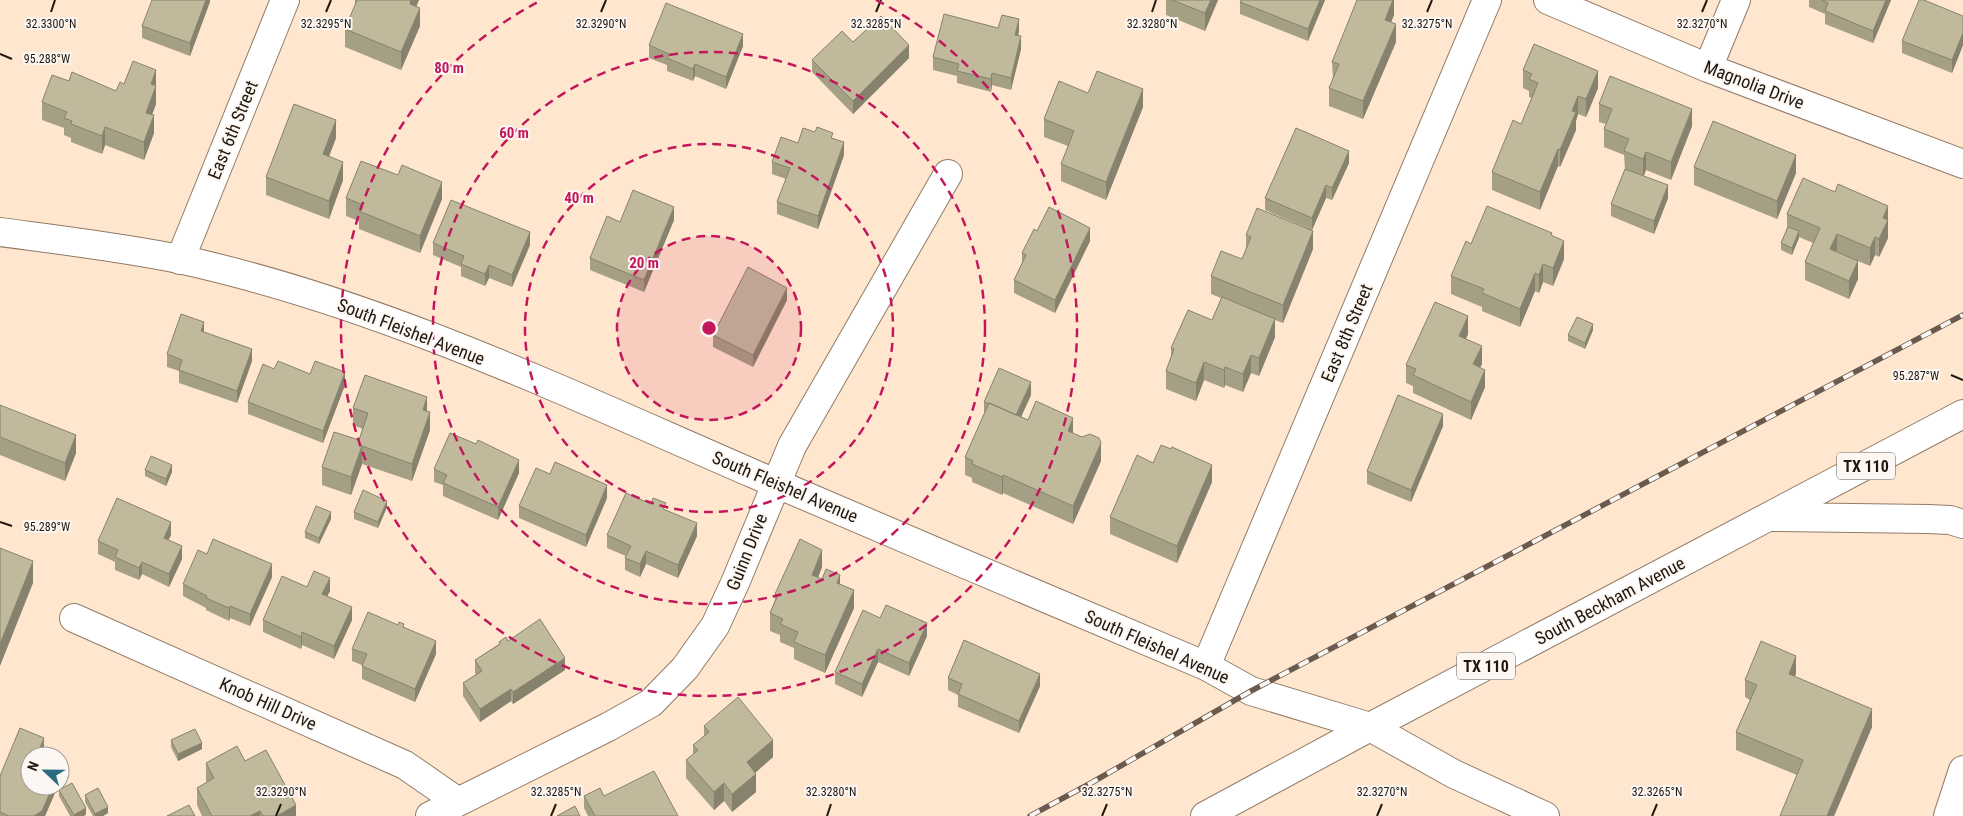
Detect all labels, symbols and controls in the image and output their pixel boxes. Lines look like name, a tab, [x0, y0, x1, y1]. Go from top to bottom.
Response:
text: 32.3300°N	[26, 17, 76, 31]
text: 32.3295°N	[301, 17, 351, 31]
text: 32.3290°N	[576, 17, 626, 31]
text: 32.3285°N	[851, 17, 901, 31]
text: 32.3280°N	[1127, 17, 1177, 31]
text: 32.3275°N	[1402, 17, 1452, 31]
text: 32.3270°N	[1677, 17, 1727, 31]
text: 95.288°W	[24, 52, 70, 66]
street label: Magnolia Drive	[1701, 56, 1807, 113]
text: 80 m	[434, 59, 464, 77]
street label: East 6th Street	[203, 77, 262, 182]
text: 60 m	[499, 124, 529, 142]
text: 40 m	[564, 189, 594, 207]
text: 20 m	[629, 254, 659, 272]
street label: East 8th Street	[1316, 281, 1377, 385]
street label: South Fleishel Avenue	[335, 294, 488, 369]
centre of rings	[700, 319, 718, 337]
text: 95.287°W	[1893, 369, 1939, 383]
street label: South Fleishel Avenue	[709, 446, 861, 527]
road number: TX 110	[1837, 452, 1895, 480]
street label: Guinn Drive	[722, 510, 771, 593]
text: 95.289°W	[24, 520, 70, 534]
street label: South Beckham Avenue	[1531, 552, 1688, 649]
street label: South Fleishel Avenue	[1082, 605, 1233, 688]
road number: TX 110	[1457, 652, 1515, 679]
street label: Knob Hill Drive	[216, 673, 320, 734]
north arrow	[20, 746, 70, 796]
text: N	[24, 759, 42, 773]
text: 32.3290°N	[256, 785, 306, 799]
text: 32.3285°N	[531, 785, 581, 799]
text: 32.3280°N	[806, 785, 856, 799]
text: 32.3275°N	[1082, 785, 1132, 799]
text: 32.3270°N	[1357, 785, 1407, 799]
text: 32.3265°N	[1632, 785, 1682, 799]

